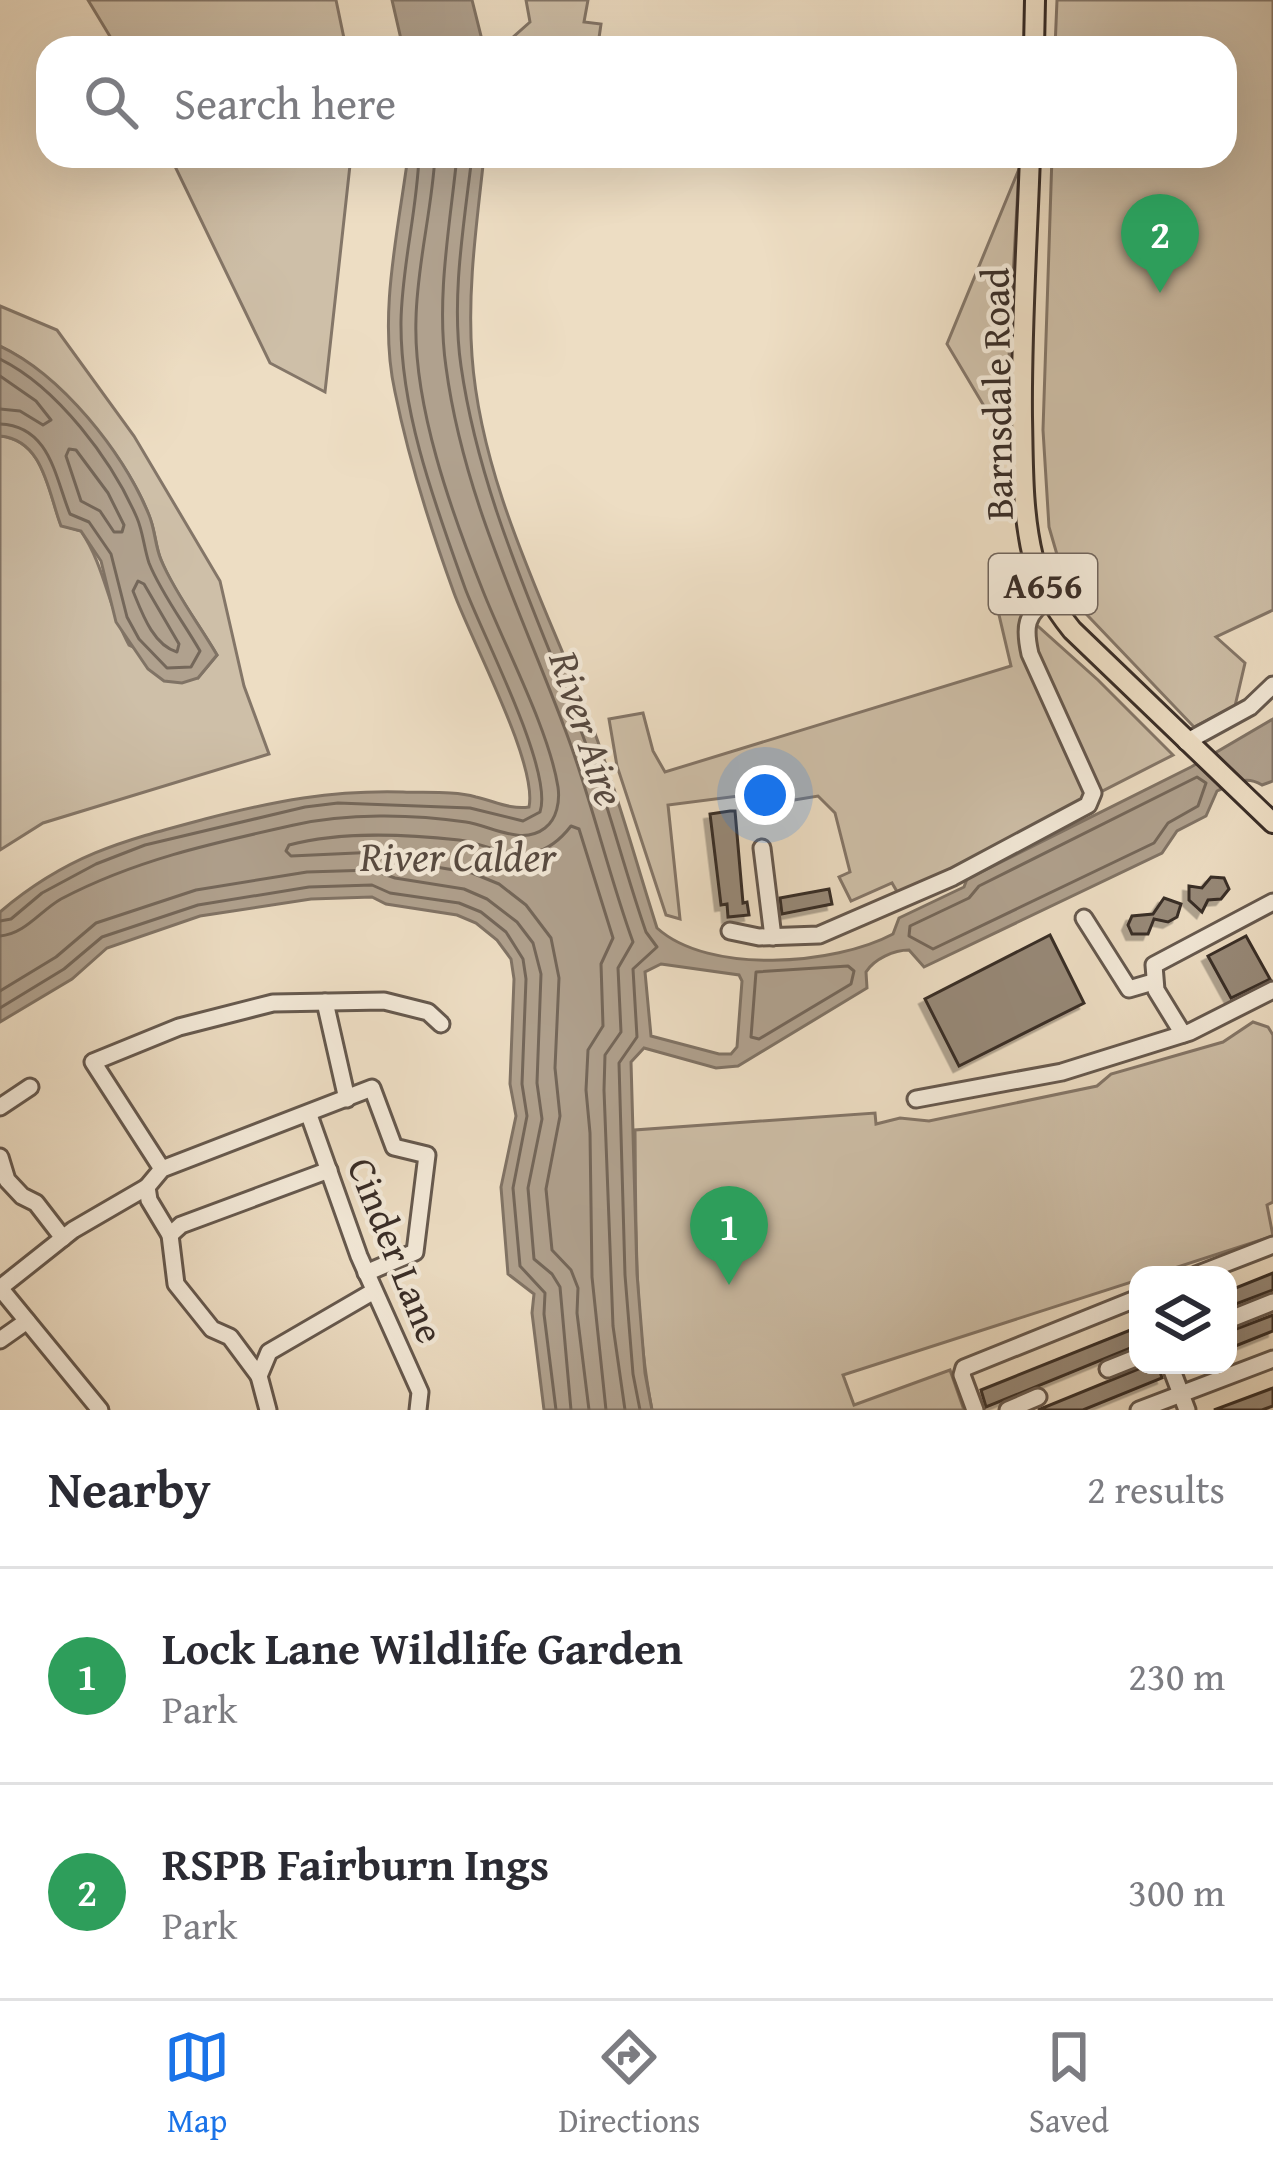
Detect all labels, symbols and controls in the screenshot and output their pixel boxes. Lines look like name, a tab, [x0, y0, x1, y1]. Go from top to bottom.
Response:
search box	[36, 36, 1237, 168]
icon: search	[78, 69, 144, 135]
text: Search here	[174, 70, 396, 135]
pin: 2	[1121, 194, 1199, 293]
street label: Barnsdale Road	[965, 267, 1027, 521]
road number: A656	[989, 554, 1097, 614]
water label: River Aire	[534, 642, 642, 813]
your location	[735, 765, 795, 825]
water label: River Calder	[359, 825, 557, 886]
street label: Cinder Lane	[334, 1149, 460, 1351]
pin: 1	[690, 1186, 768, 1285]
map controls	[1129, 1266, 1237, 1374]
button: layers	[1129, 1266, 1237, 1374]
text: Nearby	[48, 1451, 211, 1526]
text: 2 results	[1087, 1460, 1225, 1517]
text: Lock Lane Wildlife Garden	[162, 1615, 683, 1680]
text: 1	[77, 1647, 97, 1704]
text: 230 m	[1128, 1647, 1225, 1704]
text: Park	[162, 1680, 237, 1737]
text: RSPB Fairburn Ings	[162, 1831, 549, 1896]
text: 2	[77, 1863, 97, 1920]
text: 300 m	[1128, 1863, 1225, 1920]
text: Park	[162, 1896, 237, 1953]
tab: Map	[164, 2024, 230, 2144]
tab: Directions	[559, 2024, 700, 2144]
tab: Saved	[1029, 2024, 1109, 2144]

